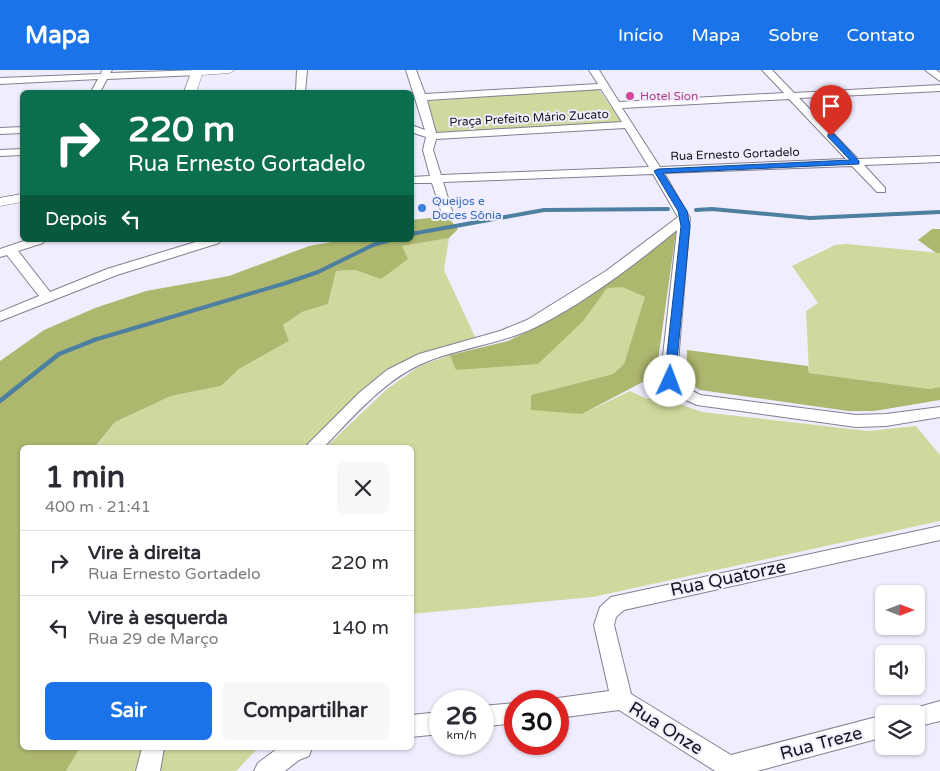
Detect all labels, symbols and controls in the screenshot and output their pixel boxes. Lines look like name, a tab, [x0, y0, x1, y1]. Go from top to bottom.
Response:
text: Mapa	[25, 21, 90, 50]
text: Início	[618, 24, 663, 46]
text: Mapa	[691, 24, 740, 46]
text: Sobre	[768, 24, 819, 46]
text: Contato	[847, 24, 915, 46]
pin	[810, 85, 852, 136]
place label: Hotel Sion	[640, 89, 698, 103]
marker: Hotel Sion	[624, 90, 636, 102]
icon: arrive	[817, 92, 845, 120]
street label: Praça Prefeito Mário Zucato	[449, 107, 609, 129]
text: 220 m	[128, 109, 235, 151]
icon: right	[45, 110, 110, 175]
street label: Rua Ernesto Gortadelo	[670, 145, 800, 163]
text: Rua Ernesto Gortadelo	[128, 151, 366, 177]
place label: Queijos e Doces Sônia	[432, 194, 502, 222]
marker: Queijos e Doces Sônia	[416, 202, 428, 214]
icon: left	[117, 205, 145, 233]
text: Depois	[45, 208, 107, 230]
position arrow	[643, 354, 695, 406]
text: 1 min	[45, 459, 125, 496]
button: close	[337, 462, 389, 514]
text: 400 m · 21:41	[45, 497, 151, 517]
text: Vire à direita	[88, 542, 201, 564]
icon: right	[45, 549, 73, 577]
text: 220 m	[331, 552, 389, 574]
street label: Rua Quatorze	[668, 555, 788, 601]
text: Rua Ernesto Gortadelo	[88, 564, 261, 584]
north arrow	[875, 585, 925, 635]
map controls	[875, 585, 925, 755]
text: Vire à esquerda	[88, 607, 228, 629]
icon: left	[45, 614, 73, 642]
text: 140 m	[331, 617, 389, 639]
text: Rua 29 de Março	[88, 629, 218, 649]
button: sound	[875, 645, 925, 695]
button: Sair	[45, 682, 212, 740]
button: Compartilhar	[222, 682, 389, 740]
speed limit sign: 30	[504, 690, 569, 755]
street label: Rua Onze	[625, 697, 707, 759]
text: 26	[446, 701, 477, 731]
button: layers	[875, 705, 925, 755]
street label: Rua Treze	[777, 721, 865, 765]
text: km/h	[446, 728, 477, 742]

